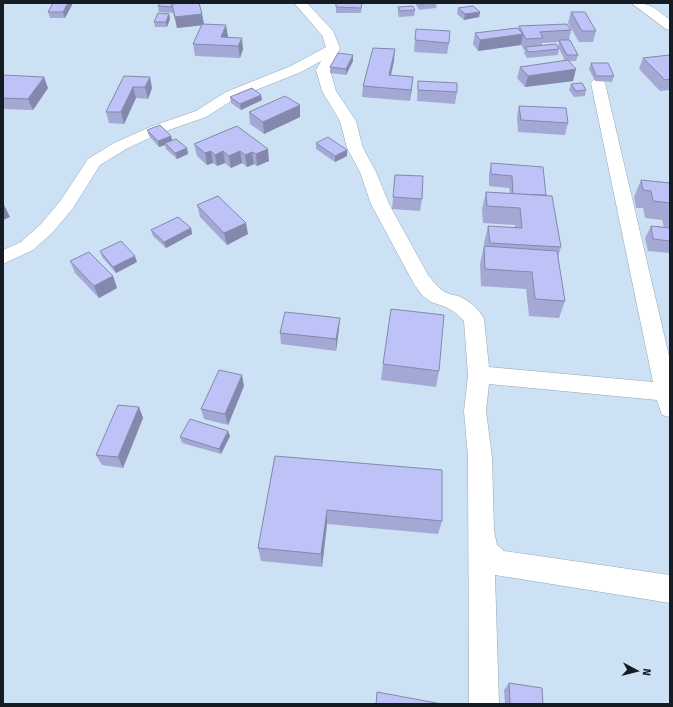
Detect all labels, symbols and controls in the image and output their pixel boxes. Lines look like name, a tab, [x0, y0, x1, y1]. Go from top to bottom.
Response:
north arrow	[617, 651, 657, 691]
text: N	[640, 668, 653, 677]

